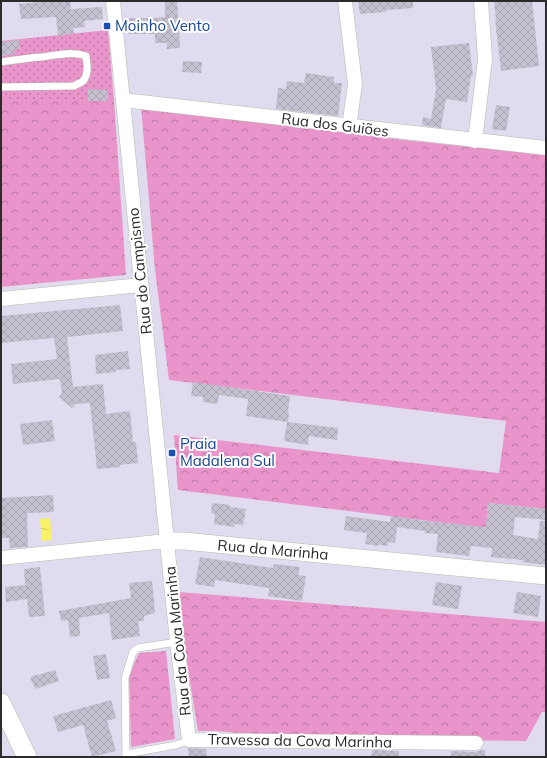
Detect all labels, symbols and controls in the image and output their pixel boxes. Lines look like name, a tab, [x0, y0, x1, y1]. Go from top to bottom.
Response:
place label: Moinho Vento	[115, 16, 210, 35]
marker: Moinho Vento	[102, 21, 112, 31]
street label: Rua dos Guiões	[280, 108, 390, 141]
street label: Rua do Campismo	[123, 207, 156, 335]
place label: Praia Madalena Sul	[180, 434, 275, 470]
marker: Praia Madalena Sul	[167, 448, 177, 458]
street label: Rua da Marinha	[217, 535, 329, 564]
street label: Rua da Cova Marinha	[160, 565, 195, 717]
street label: Travessa da Cova Marinha	[208, 729, 392, 752]

